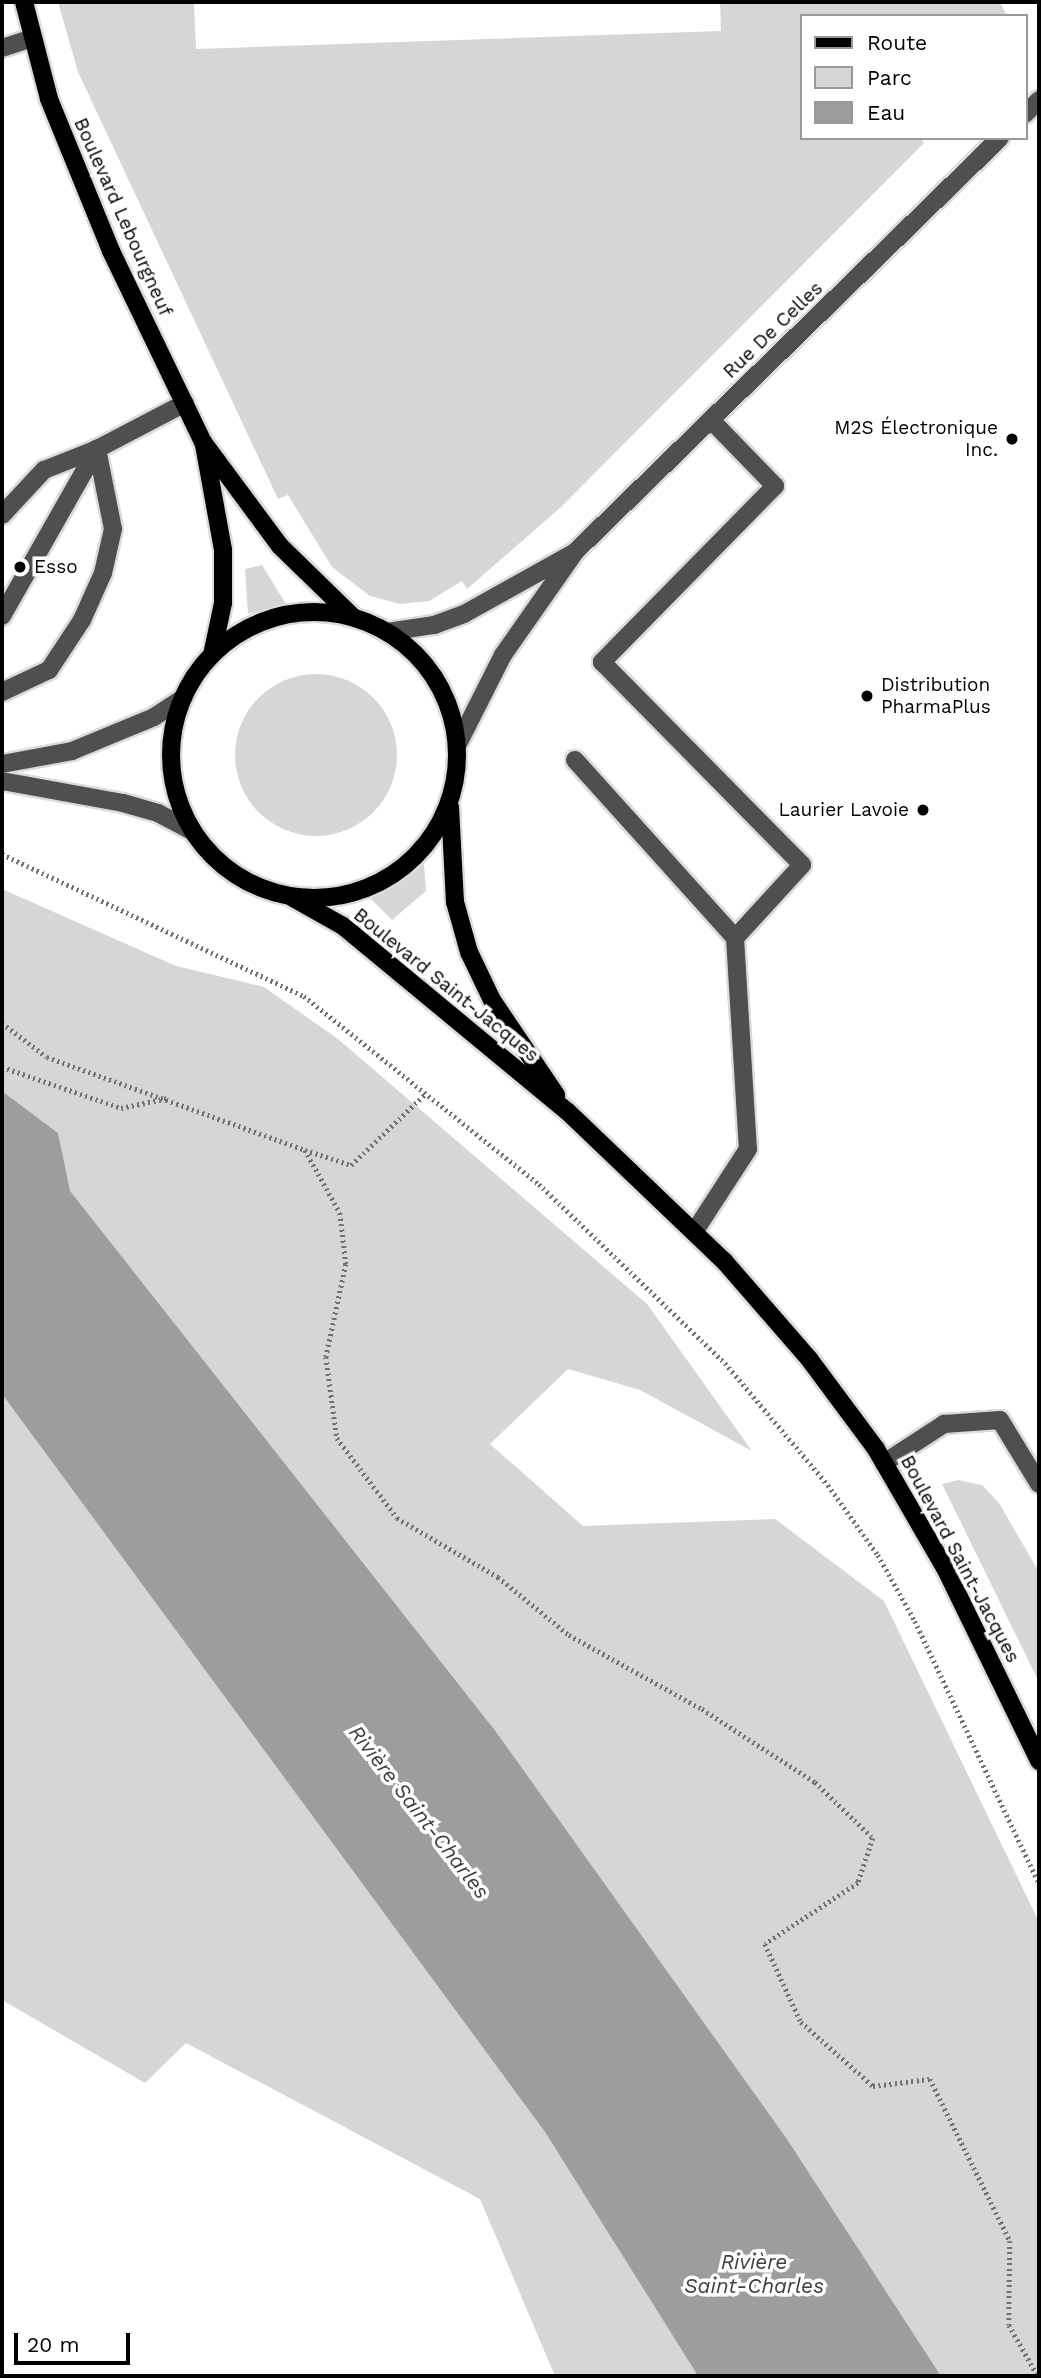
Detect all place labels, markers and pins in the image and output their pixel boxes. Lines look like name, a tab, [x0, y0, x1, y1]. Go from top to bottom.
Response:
place label: M2S Électronique Inc.	[834, 417, 998, 461]
marker: M2S Électronique Inc.	[1004, 431, 1020, 447]
place label: Esso	[34, 556, 78, 578]
marker: Esso	[12, 559, 28, 575]
place label: Distribution PharmaPlus	[881, 674, 991, 718]
marker: Distribution PharmaPlus	[859, 688, 875, 704]
place label: Laurier Lavoie	[778, 799, 909, 821]
marker: Laurier Lavoie	[915, 802, 931, 818]

